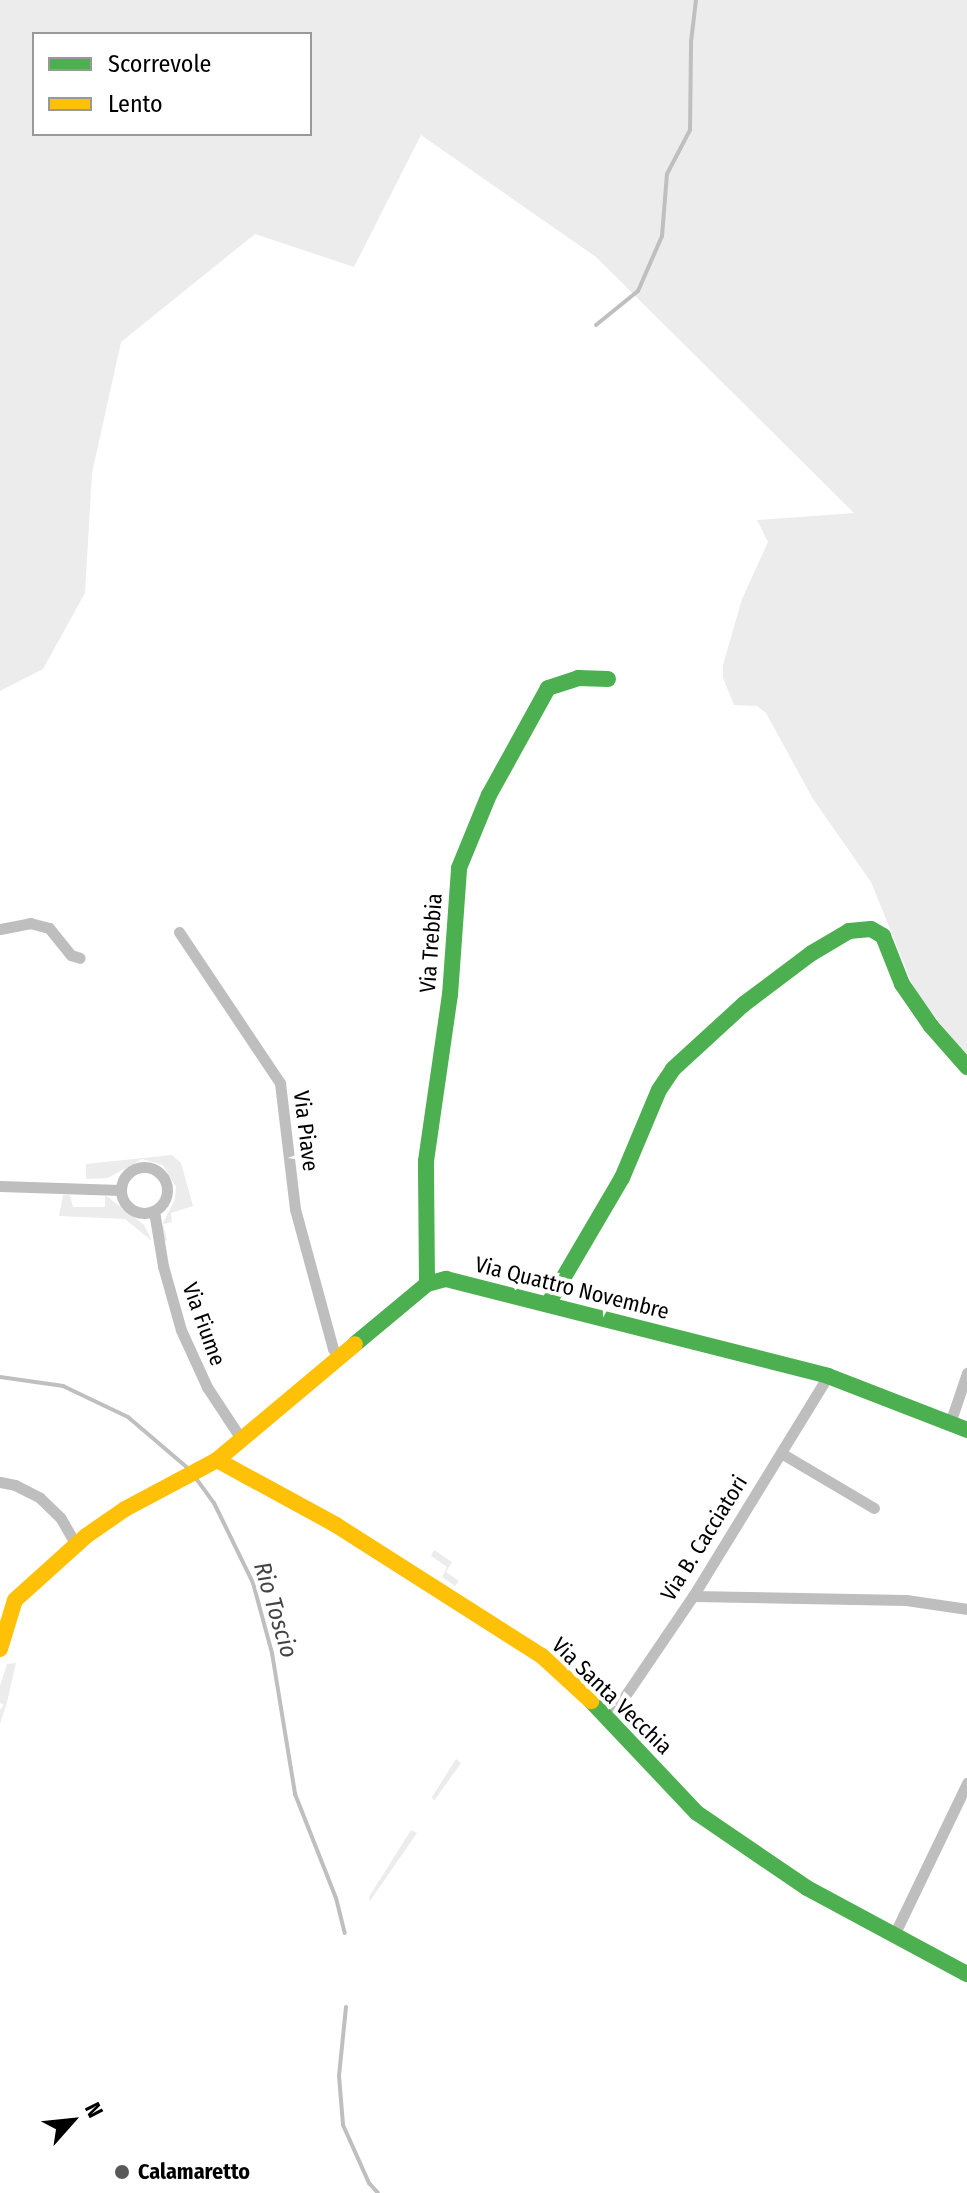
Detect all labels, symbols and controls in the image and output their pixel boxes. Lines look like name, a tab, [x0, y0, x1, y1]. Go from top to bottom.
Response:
legend	[32, 32, 312, 136]
text: Scorrevole	[108, 50, 211, 78]
text: Lento	[108, 90, 163, 118]
street label: Via Trebbia	[414, 892, 448, 994]
street label: Via Piave	[288, 1089, 324, 1173]
street label: Via Quattro Novembre	[472, 1251, 672, 1325]
street label: Via Fiume	[177, 1279, 231, 1369]
street label: Via B. Cacciatori	[655, 1471, 753, 1605]
water label: Rio Toscio	[247, 1559, 303, 1661]
street label: Via Santa Vecchia	[546, 1632, 678, 1760]
north arrow	[32, 2081, 112, 2161]
text: N	[79, 2098, 109, 2122]
place label: Calamaretto	[138, 2159, 250, 2185]
marker: Calamaretto	[113, 2163, 131, 2181]

